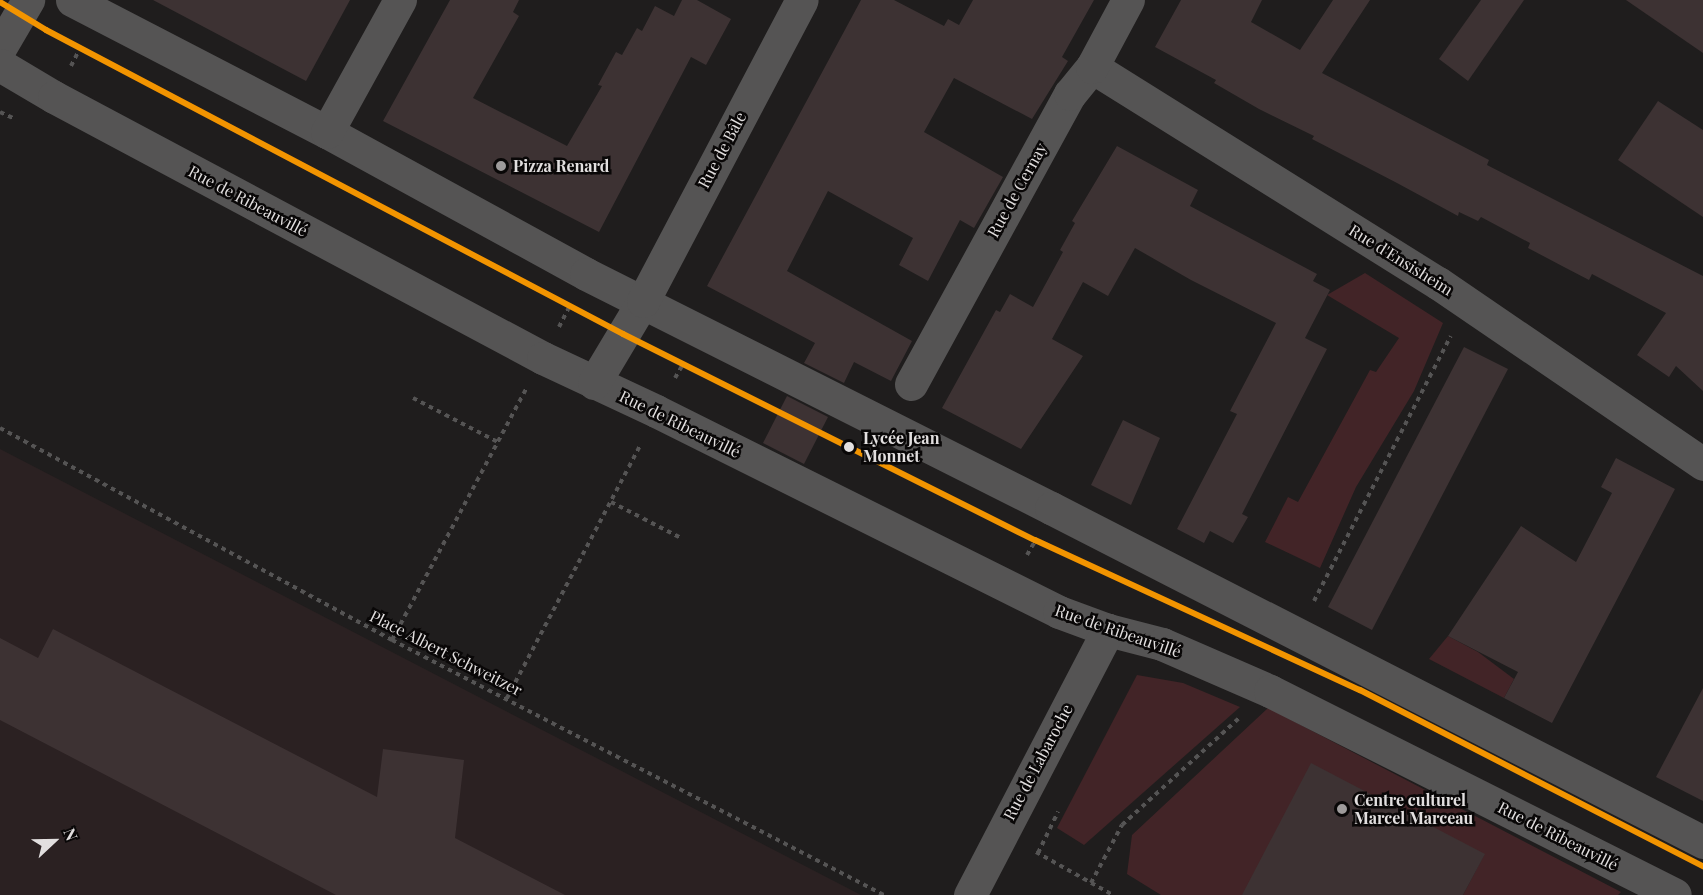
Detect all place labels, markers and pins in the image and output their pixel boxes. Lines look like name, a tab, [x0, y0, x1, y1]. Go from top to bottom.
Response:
place label: Pizza Renard	[513, 156, 609, 176]
marker: Pizza Renard	[494, 159, 508, 173]
place label: Lycée Jean Monnet	[863, 428, 939, 466]
marker: Lycée Jean Monnet	[840, 438, 858, 456]
place label: Centre culturel Marcel Marceau	[1354, 790, 1473, 828]
marker: Centre culturel Marcel Marceau	[1335, 802, 1349, 816]

